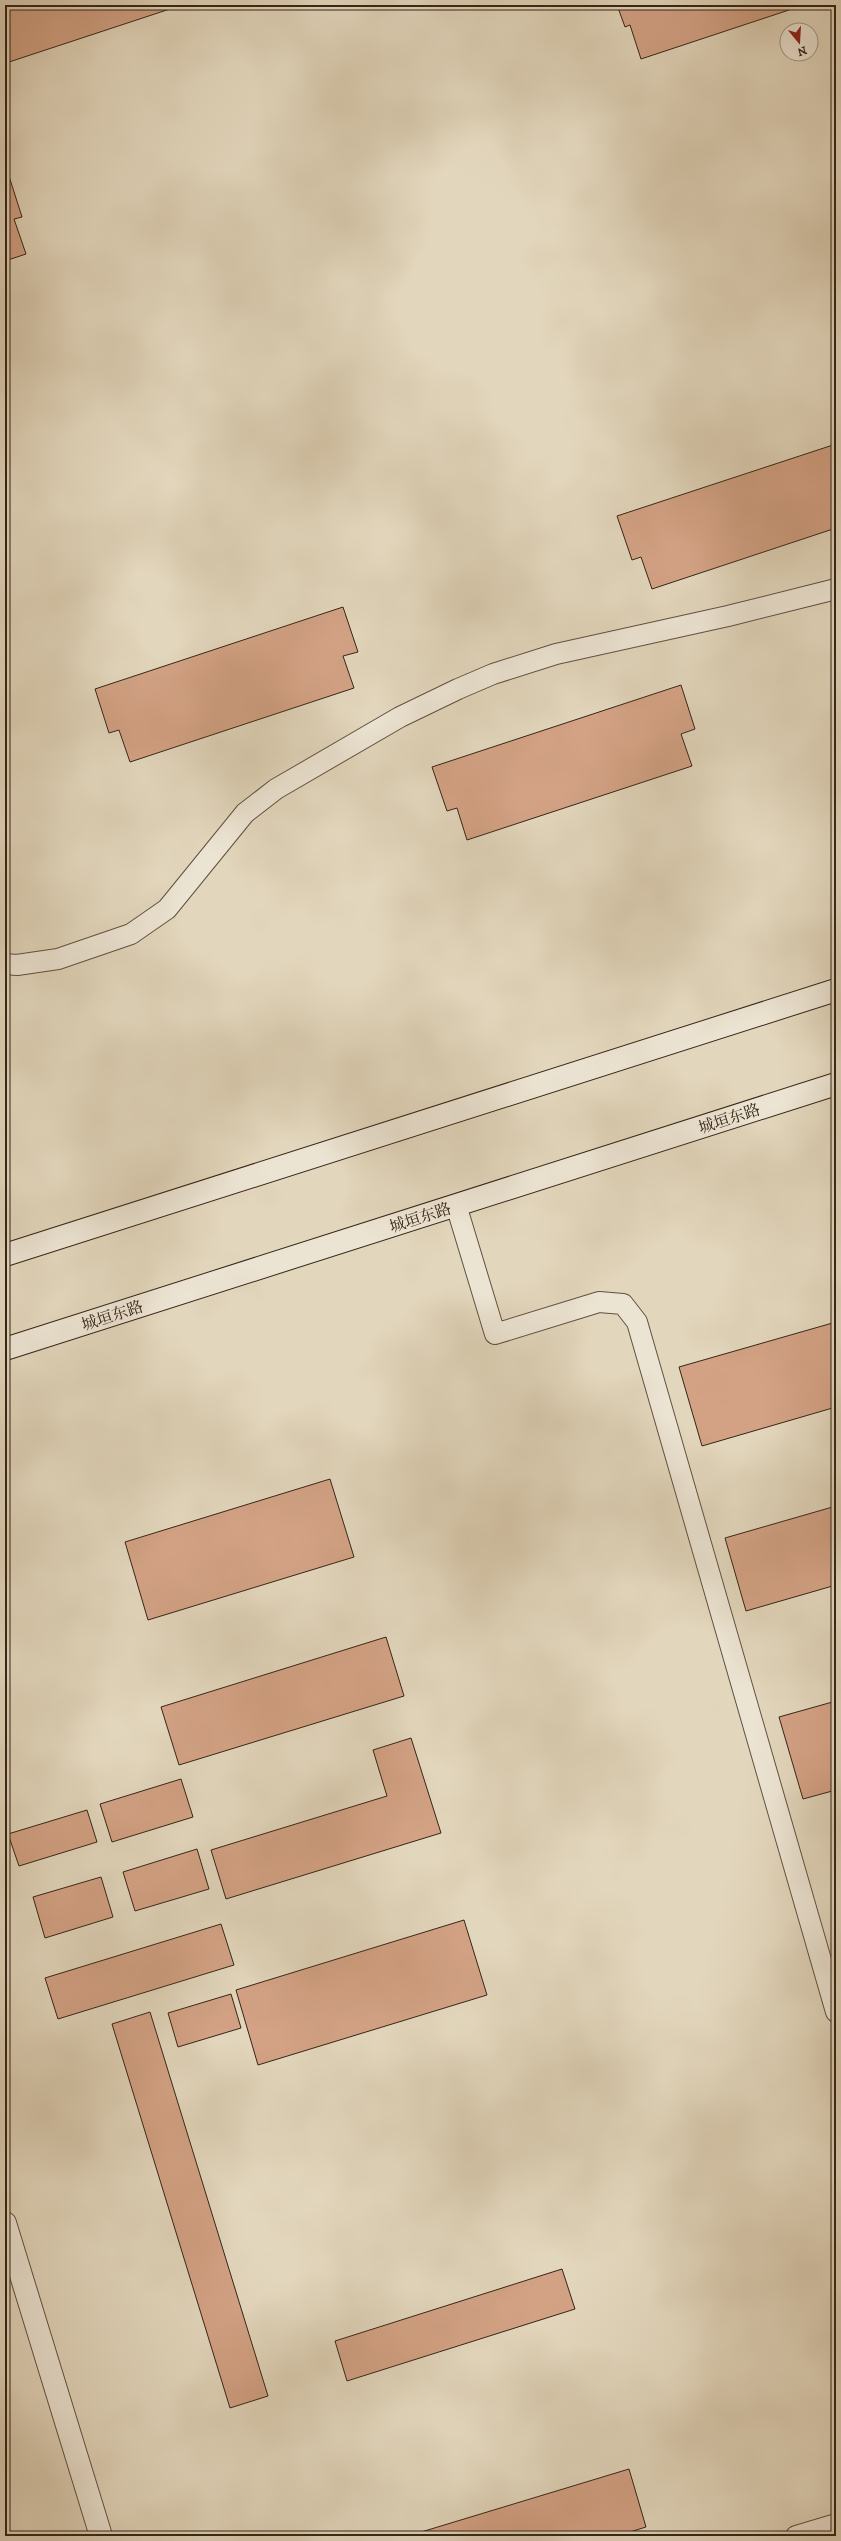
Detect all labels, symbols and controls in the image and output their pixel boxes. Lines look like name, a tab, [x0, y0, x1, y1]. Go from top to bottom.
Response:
north arrow	[779, 22, 819, 62]
text: N	[795, 43, 808, 59]
street label: 城垣东路	[696, 1100, 763, 1138]
street label: 城垣东路	[387, 1199, 454, 1237]
street label: 城垣东路	[79, 1297, 146, 1335]

